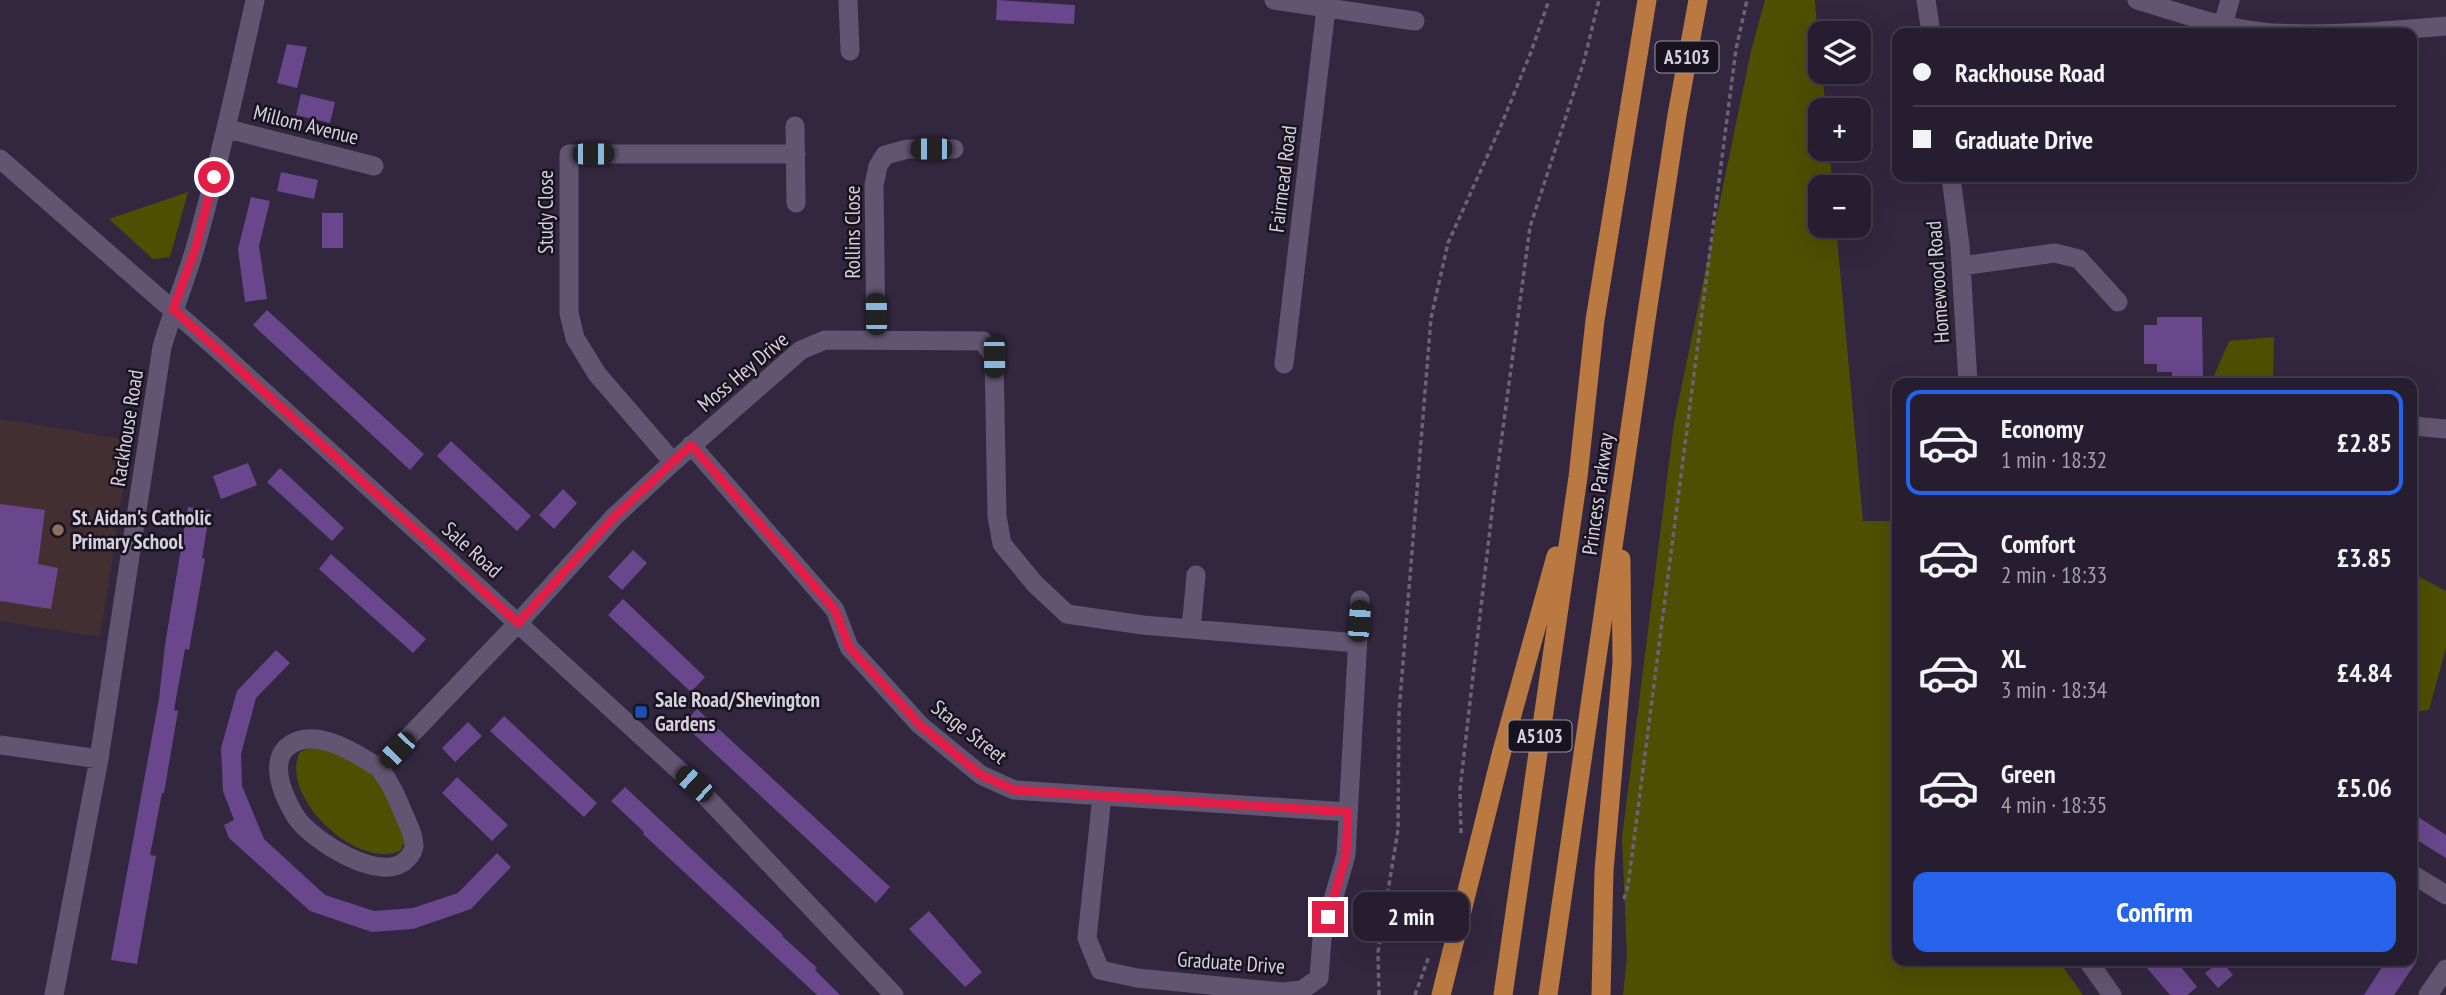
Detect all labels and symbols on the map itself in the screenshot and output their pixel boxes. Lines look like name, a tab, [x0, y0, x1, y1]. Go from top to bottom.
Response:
road number: A5103	[1656, 41, 1718, 72]
street label: Millom Avenue	[251, 98, 362, 151]
street label: Fairmead Road	[1263, 124, 1302, 234]
car	[911, 139, 953, 160]
car	[573, 144, 615, 165]
route start	[198, 161, 230, 193]
street label: Study Close	[532, 170, 559, 254]
street label: Rollins Close	[839, 186, 866, 278]
street label: Homewood Road	[1920, 220, 1955, 344]
car	[866, 293, 887, 335]
street label: Moss Hey Drive	[692, 326, 794, 417]
car	[984, 336, 1005, 378]
street label: Rackhouse Road	[104, 368, 149, 488]
street label: Princess Parkway	[1576, 431, 1619, 557]
place label: St. Aidan's Catholic Primary School	[72, 504, 212, 555]
street label: Sale Road	[437, 516, 508, 583]
marker: St. Aidan's Catholic Primary School	[50, 522, 66, 538]
car	[1348, 599, 1371, 643]
place label: Sale Road/Shevington Gardens	[655, 686, 820, 737]
street label: Stage Street	[926, 694, 1013, 770]
marker: Sale Road/Shevington Gardens	[633, 704, 649, 720]
road number: A5103	[1508, 720, 1572, 751]
car	[375, 728, 420, 772]
car	[672, 762, 717, 806]
callout: 2 min	[1352, 892, 1468, 942]
route end	[1312, 901, 1344, 933]
street label: Graduate Drive	[1176, 945, 1286, 980]

